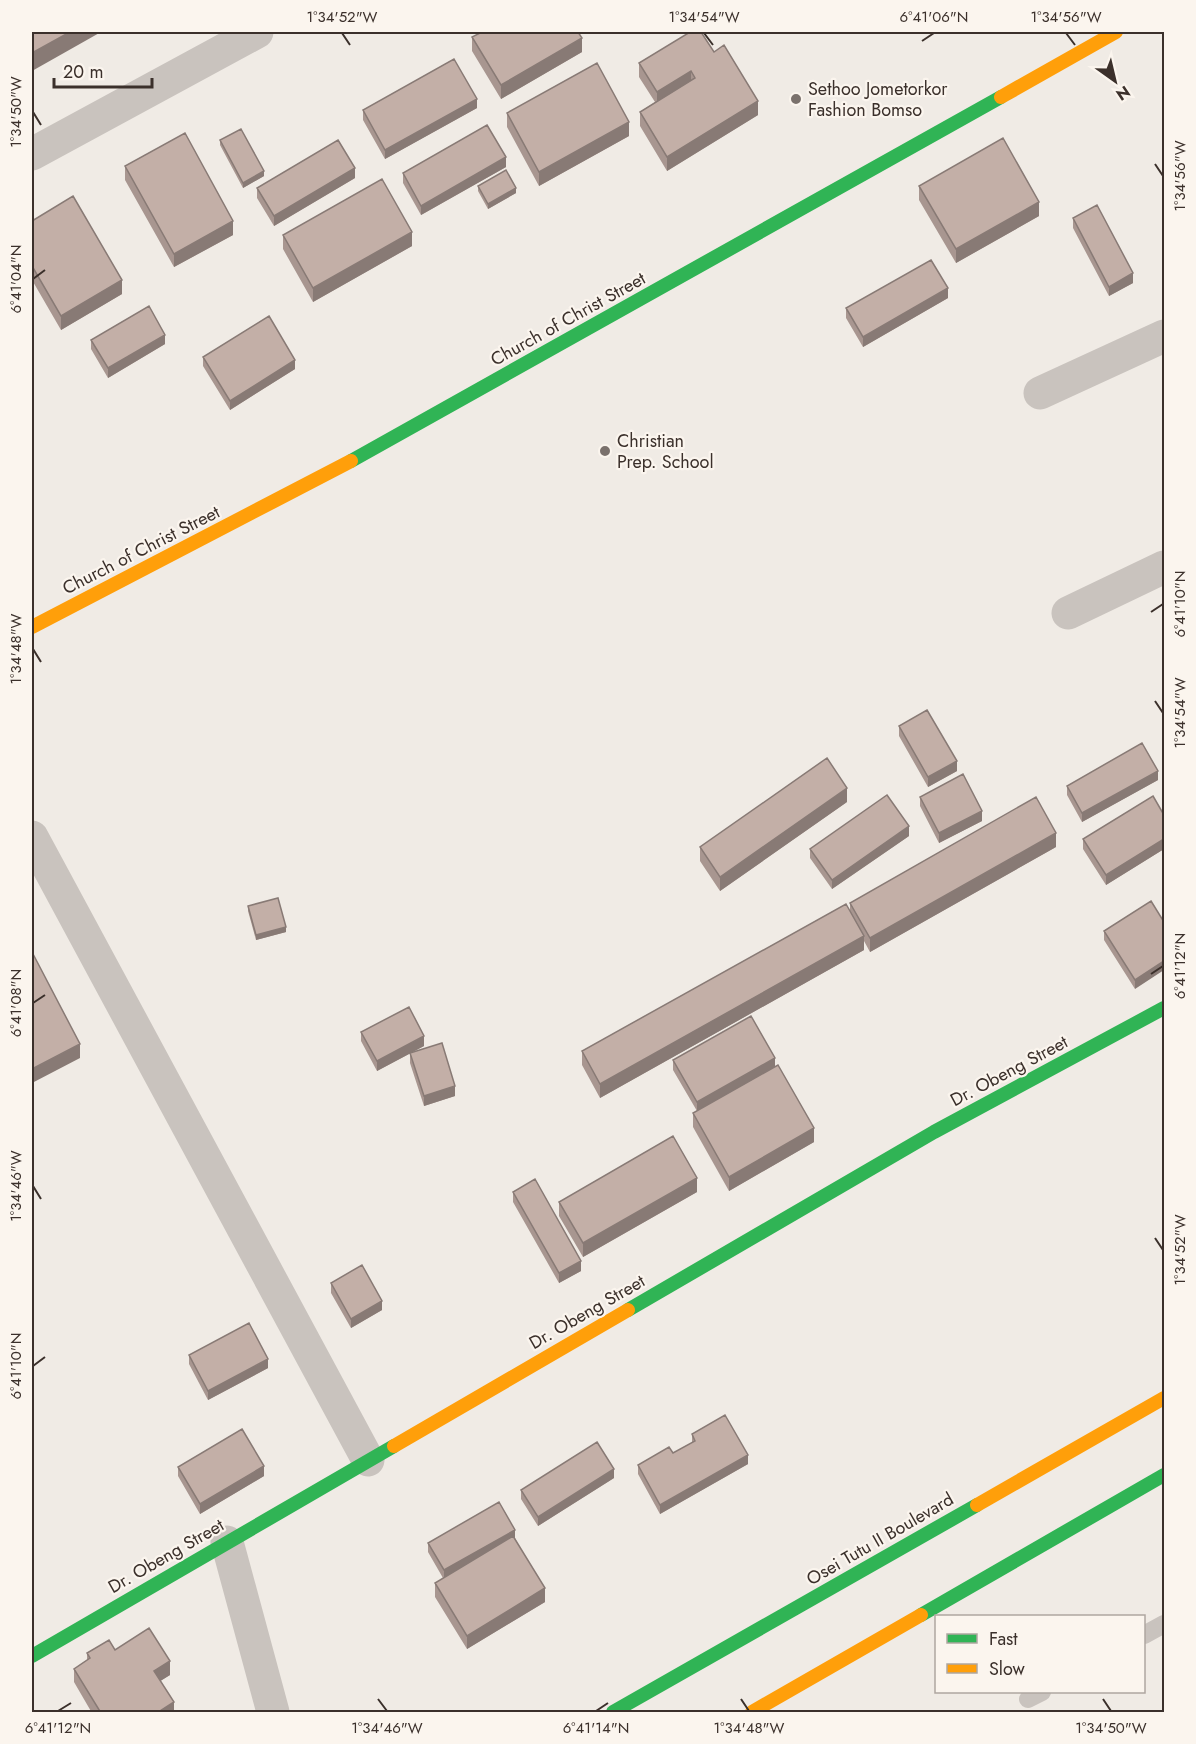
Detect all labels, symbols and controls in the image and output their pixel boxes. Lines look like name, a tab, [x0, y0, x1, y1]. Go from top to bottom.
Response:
text: 1°34'52"W	[307, 6, 378, 28]
text: 1°34'54"W	[668, 6, 740, 28]
text: 6°41'06"N	[900, 6, 968, 28]
text: 1°34'56"W	[1030, 6, 1102, 28]
scale bar	[54, 51, 152, 89]
north arrow	[1085, 51, 1145, 111]
text: 20 m	[63, 59, 103, 85]
text: 1°34'50"W	[5, 76, 27, 148]
place label: Sethoo Jometorkor Fashion Bomso	[808, 76, 948, 123]
text: N	[1111, 80, 1135, 106]
marker: Sethoo Jometorkor Fashion Bomso	[789, 92, 803, 106]
text: 1°34'56"W	[1169, 140, 1191, 212]
text: 6°41'04"N	[5, 245, 27, 313]
street label: Church of Christ Street	[486, 265, 651, 372]
place label: Christian Prep. School	[617, 428, 714, 475]
marker: Christian Prep. School	[598, 444, 612, 458]
street label: Church of Christ Street	[58, 499, 225, 601]
text: 6°41'10"N	[1169, 571, 1191, 637]
text: 1°34'48"W	[5, 613, 27, 684]
text: 1°34'54"W	[1169, 677, 1191, 749]
text: 6°41'12"N	[1169, 933, 1191, 999]
text: 6°41'08"N	[5, 969, 27, 1037]
street label: Dr. Obeng Street	[946, 1029, 1073, 1113]
text: 1°34'46"W	[5, 1150, 27, 1222]
text: 1°34'52"W	[1169, 1214, 1191, 1285]
street label: Dr. Obeng Street	[524, 1268, 650, 1356]
text: 6°41'10"N	[5, 1333, 27, 1399]
street label: Osei Tutu II Boulevard	[802, 1486, 958, 1592]
street label: Dr. Obeng Street	[103, 1512, 229, 1600]
legend	[935, 1615, 1145, 1693]
text: Fast	[989, 1626, 1018, 1652]
text: Slow	[989, 1656, 1026, 1682]
text: 6°41'12"N	[25, 1717, 91, 1739]
text: 1°34'46"W	[351, 1717, 423, 1739]
text: 6°41'14"N	[563, 1717, 629, 1739]
text: 1°34'48"W	[714, 1717, 785, 1739]
text: 1°34'50"W	[1075, 1717, 1147, 1739]

